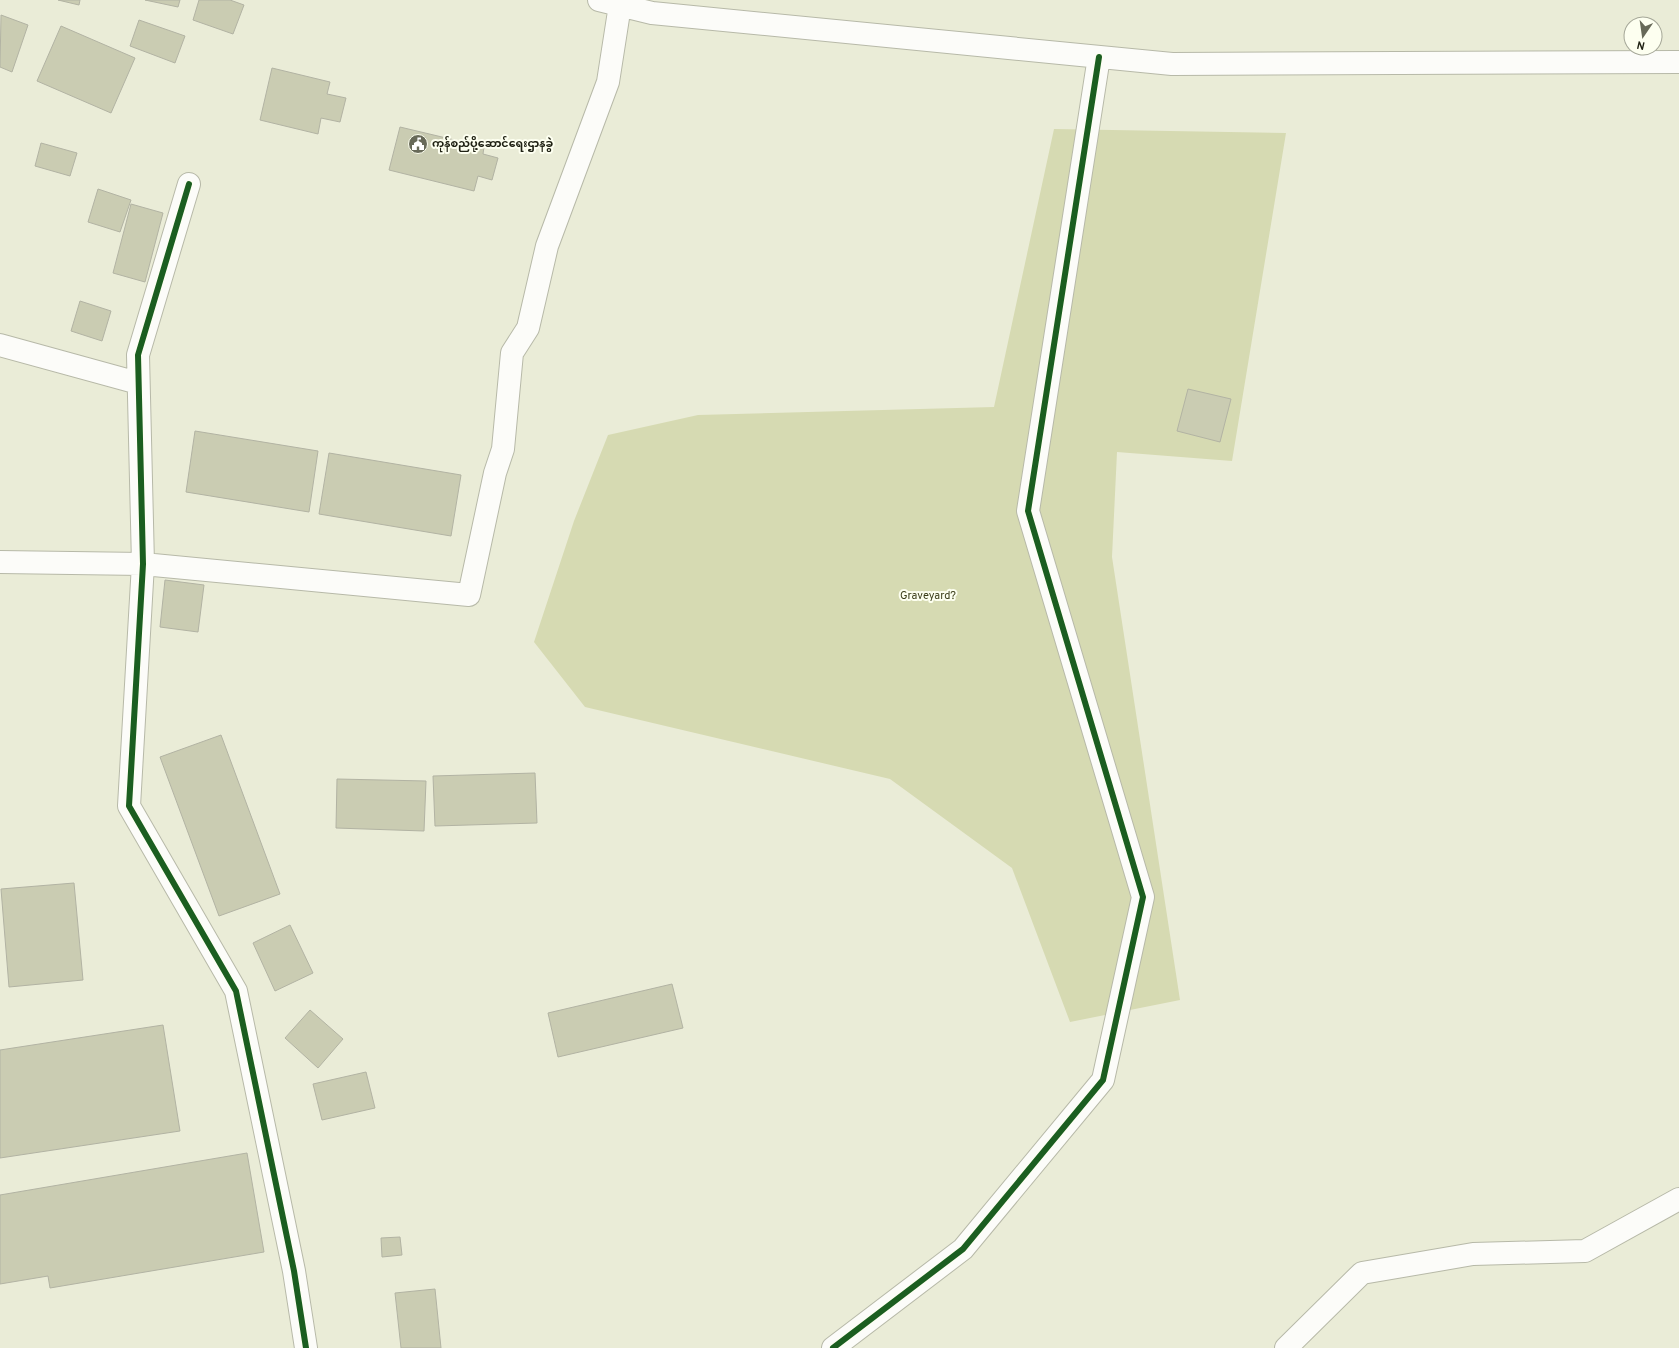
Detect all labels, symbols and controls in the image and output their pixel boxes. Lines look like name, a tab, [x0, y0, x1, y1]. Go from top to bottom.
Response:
north arrow	[1623, 16, 1663, 56]
text: N	[1636, 37, 1646, 52]
public building icon: ကုန်စည်ပို့ဆောင်ရေးဌာနခွဲ	[407, 133, 429, 155]
place label: ကုန်စည်ပို့ဆောင်ရေးဌာနခွဲ	[432, 136, 553, 153]
park label: Graveyard?	[900, 589, 956, 603]

